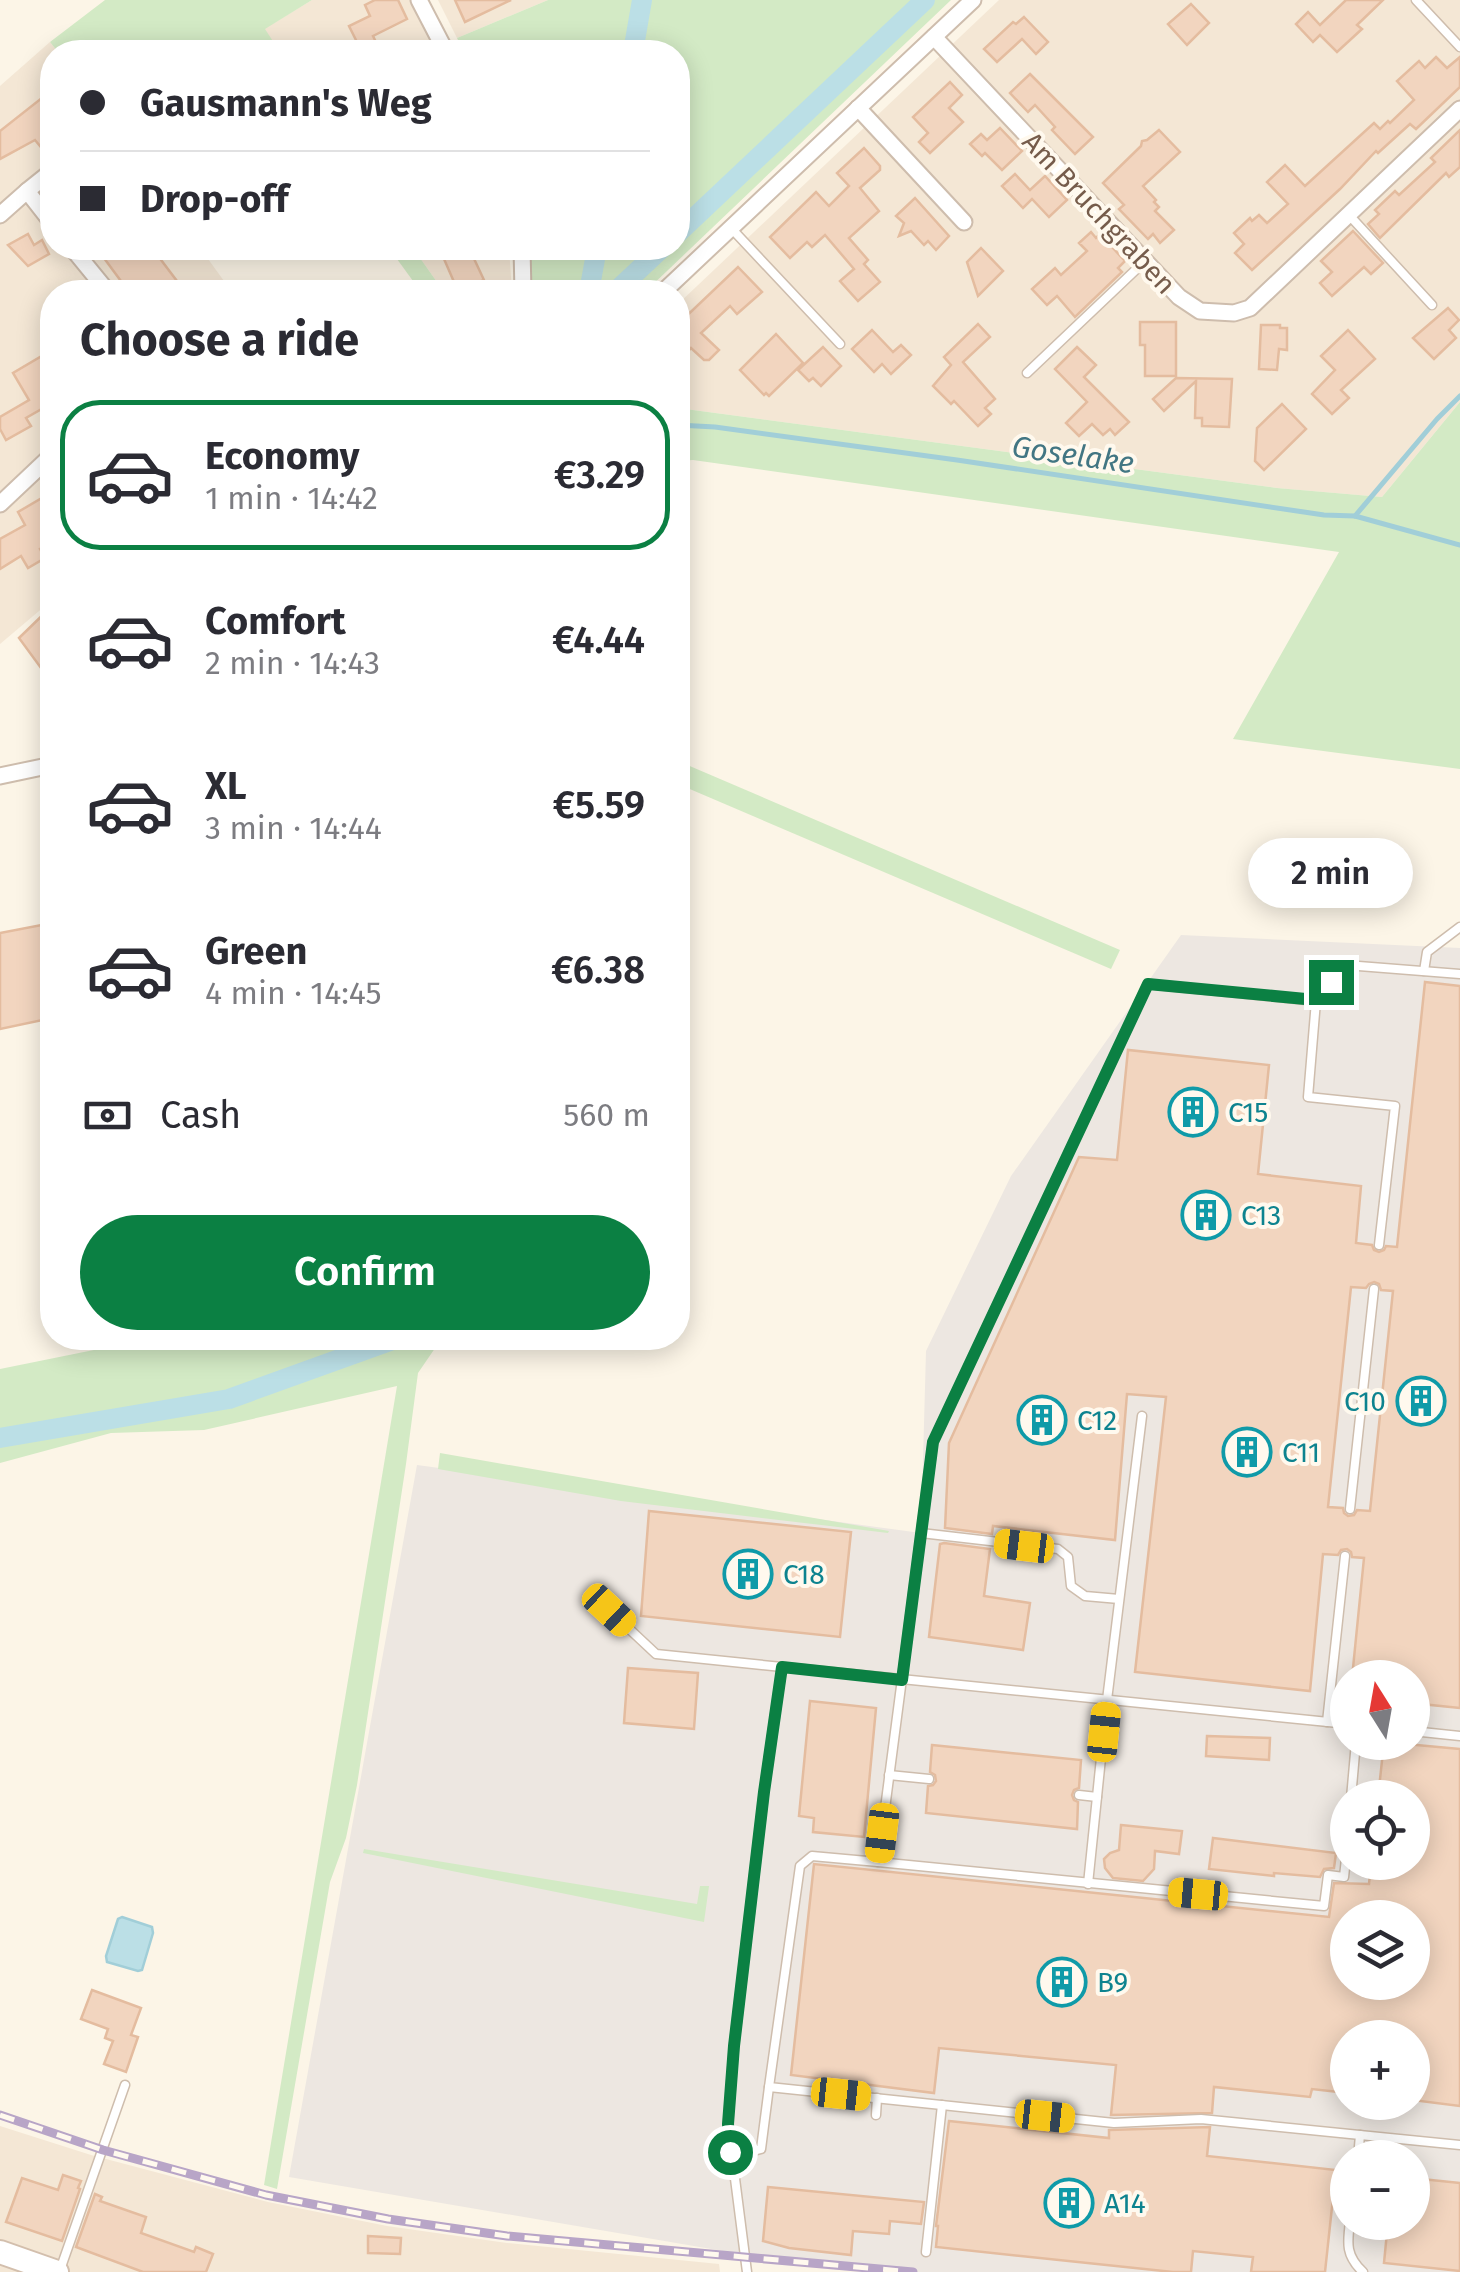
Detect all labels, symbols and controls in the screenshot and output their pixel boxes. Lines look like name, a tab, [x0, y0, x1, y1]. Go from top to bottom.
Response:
text: Gausmann's Weg	[140, 80, 432, 126]
street label: Am Bruchgraben	[1016, 125, 1182, 301]
text: Drop-off	[140, 176, 288, 222]
text: Choose a ride	[80, 313, 359, 367]
water label: Goselake	[1010, 429, 1136, 481]
icon: car	[85, 430, 175, 520]
text: Economy	[205, 433, 360, 479]
text: €3.29	[554, 452, 645, 498]
text: 1 min · 14:42	[205, 479, 378, 517]
icon: car	[85, 595, 175, 685]
text: Comfort	[205, 598, 346, 644]
text: €4.44	[552, 617, 645, 663]
text: 2 min · 14:43	[205, 644, 380, 682]
icon: car	[85, 760, 175, 850]
text: XL	[205, 763, 247, 809]
text: €5.59	[553, 782, 645, 828]
text: 3 min · 14:44	[205, 809, 382, 847]
callout: 2 min	[1248, 837, 1414, 907]
text: 2 min	[1291, 854, 1370, 892]
icon: car	[85, 925, 175, 1015]
text: Green	[205, 928, 308, 974]
text: €6.38	[551, 947, 645, 993]
route end	[1309, 960, 1354, 1005]
text: 4 min · 14:45	[205, 974, 381, 1012]
building icon: C15	[1167, 1086, 1219, 1138]
icon: cash	[80, 1088, 135, 1143]
text: Cash	[160, 1092, 241, 1138]
text: 560 m	[563, 1096, 650, 1134]
place label: C15	[1228, 1096, 1268, 1129]
building icon: C13	[1180, 1189, 1232, 1241]
place label: C13	[1241, 1199, 1281, 1232]
button: Confirm	[80, 1215, 650, 1330]
building icon: C10	[1395, 1375, 1447, 1427]
place label: C10	[1344, 1385, 1386, 1418]
building icon: C12	[1016, 1394, 1068, 1446]
place label: C12	[1077, 1404, 1117, 1437]
building icon: C11	[1221, 1426, 1273, 1478]
place label: C11	[1282, 1436, 1320, 1469]
car	[992, 1527, 1056, 1565]
building icon: C18	[722, 1548, 774, 1600]
place label: C18	[783, 1558, 825, 1591]
car	[577, 1579, 641, 1641]
north arrow	[1330, 1660, 1430, 1760]
map controls	[1330, 1660, 1430, 2240]
car	[1086, 1701, 1122, 1763]
button: locate	[1330, 1780, 1430, 1880]
car	[863, 1801, 901, 1865]
car	[1167, 1876, 1229, 1912]
button: layers	[1330, 1900, 1430, 2000]
building icon: B9	[1036, 1956, 1088, 2008]
place label: B9	[1097, 1966, 1128, 1999]
button: +	[1330, 2020, 1430, 2120]
car	[810, 2076, 872, 2112]
car	[1014, 2098, 1076, 2134]
route start	[708, 2130, 753, 2175]
button: −	[1330, 2140, 1430, 2240]
building icon: A14	[1043, 2177, 1095, 2229]
place label: A14	[1104, 2187, 1146, 2220]

